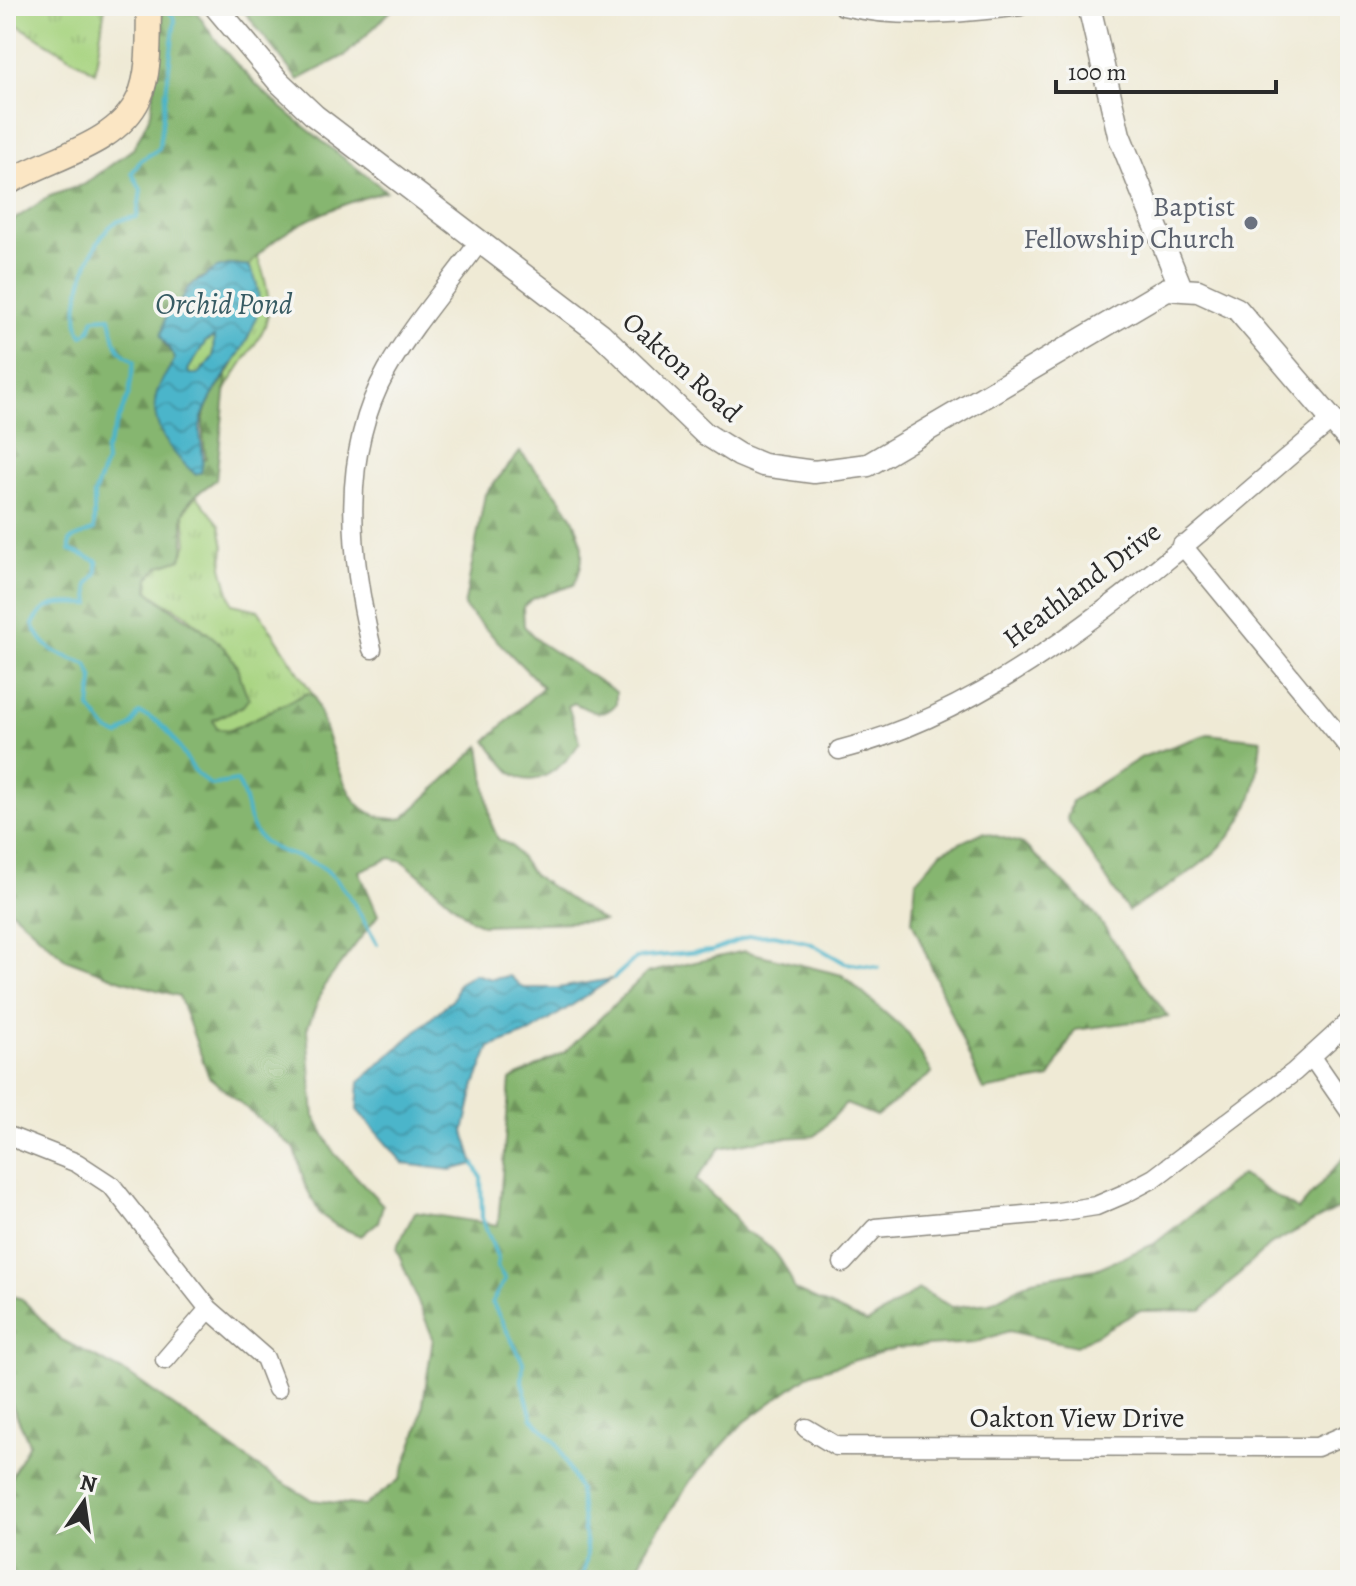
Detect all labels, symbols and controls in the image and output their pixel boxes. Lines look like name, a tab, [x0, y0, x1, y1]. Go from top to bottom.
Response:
scale bar	[1056, 44, 1276, 94]
text: 100 m	[1068, 56, 1127, 88]
place label: Baptist Fellowship Church	[1023, 188, 1235, 258]
marker: Baptist Fellowship Church	[1242, 214, 1260, 232]
water label: Orchid Pond	[155, 284, 293, 324]
street label: Oakton Road	[614, 303, 751, 432]
street label: Heathland Drive	[995, 513, 1169, 657]
street label: Oakton View Drive	[970, 1399, 1184, 1437]
north arrow	[44, 1462, 124, 1542]
text: N	[77, 1467, 99, 1500]

